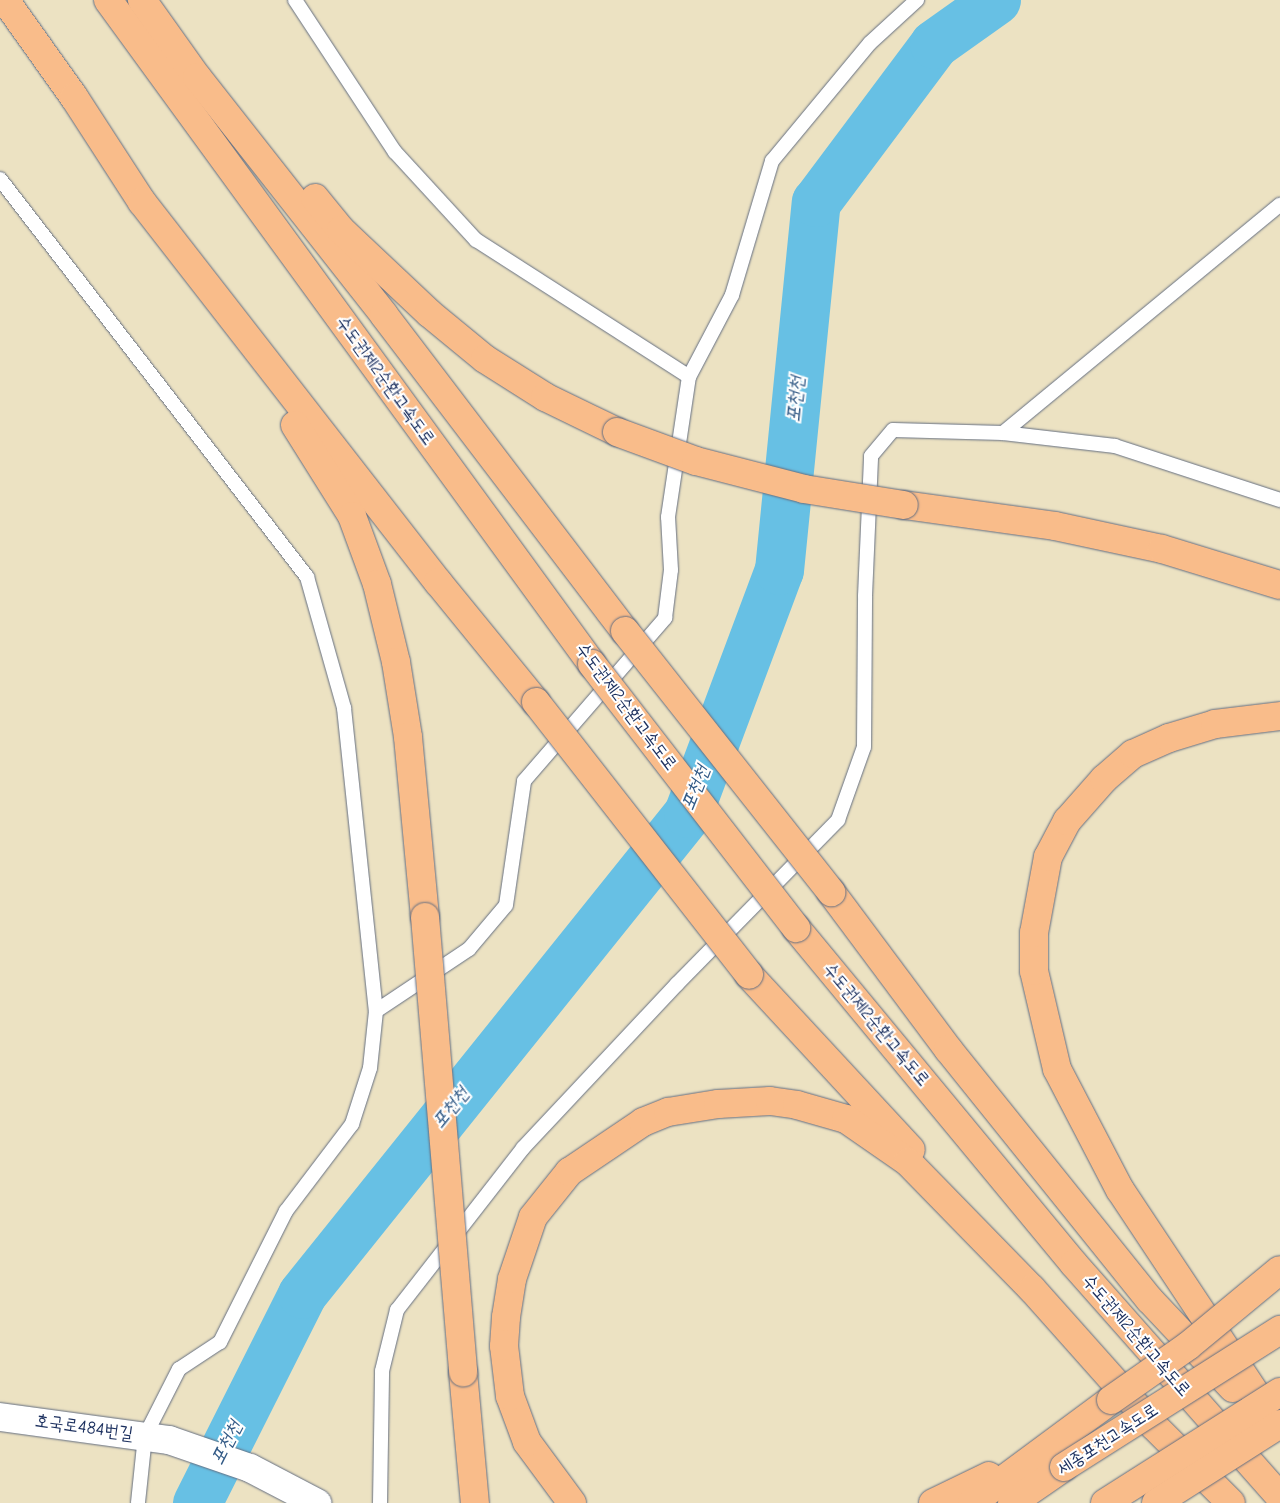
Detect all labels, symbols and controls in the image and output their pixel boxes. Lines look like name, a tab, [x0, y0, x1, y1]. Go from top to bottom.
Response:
street label: 수도권제2순환고속도로	[331, 312, 439, 450]
water label: 포천천	[782, 375, 810, 423]
street label: 수도권제2순환고속도로	[571, 639, 681, 775]
water label: 포천천	[677, 762, 715, 814]
street label: 수도권제2순환고속도로	[818, 959, 934, 1091]
water label: 포천천	[428, 1083, 474, 1133]
street label: 수도권제2순환고속도로	[1077, 1271, 1195, 1401]
street label: 세종포천고속도로	[1054, 1399, 1162, 1481]
street label: 호국로484번길	[33, 1410, 135, 1446]
water label: 포천천	[206, 1417, 248, 1469]

